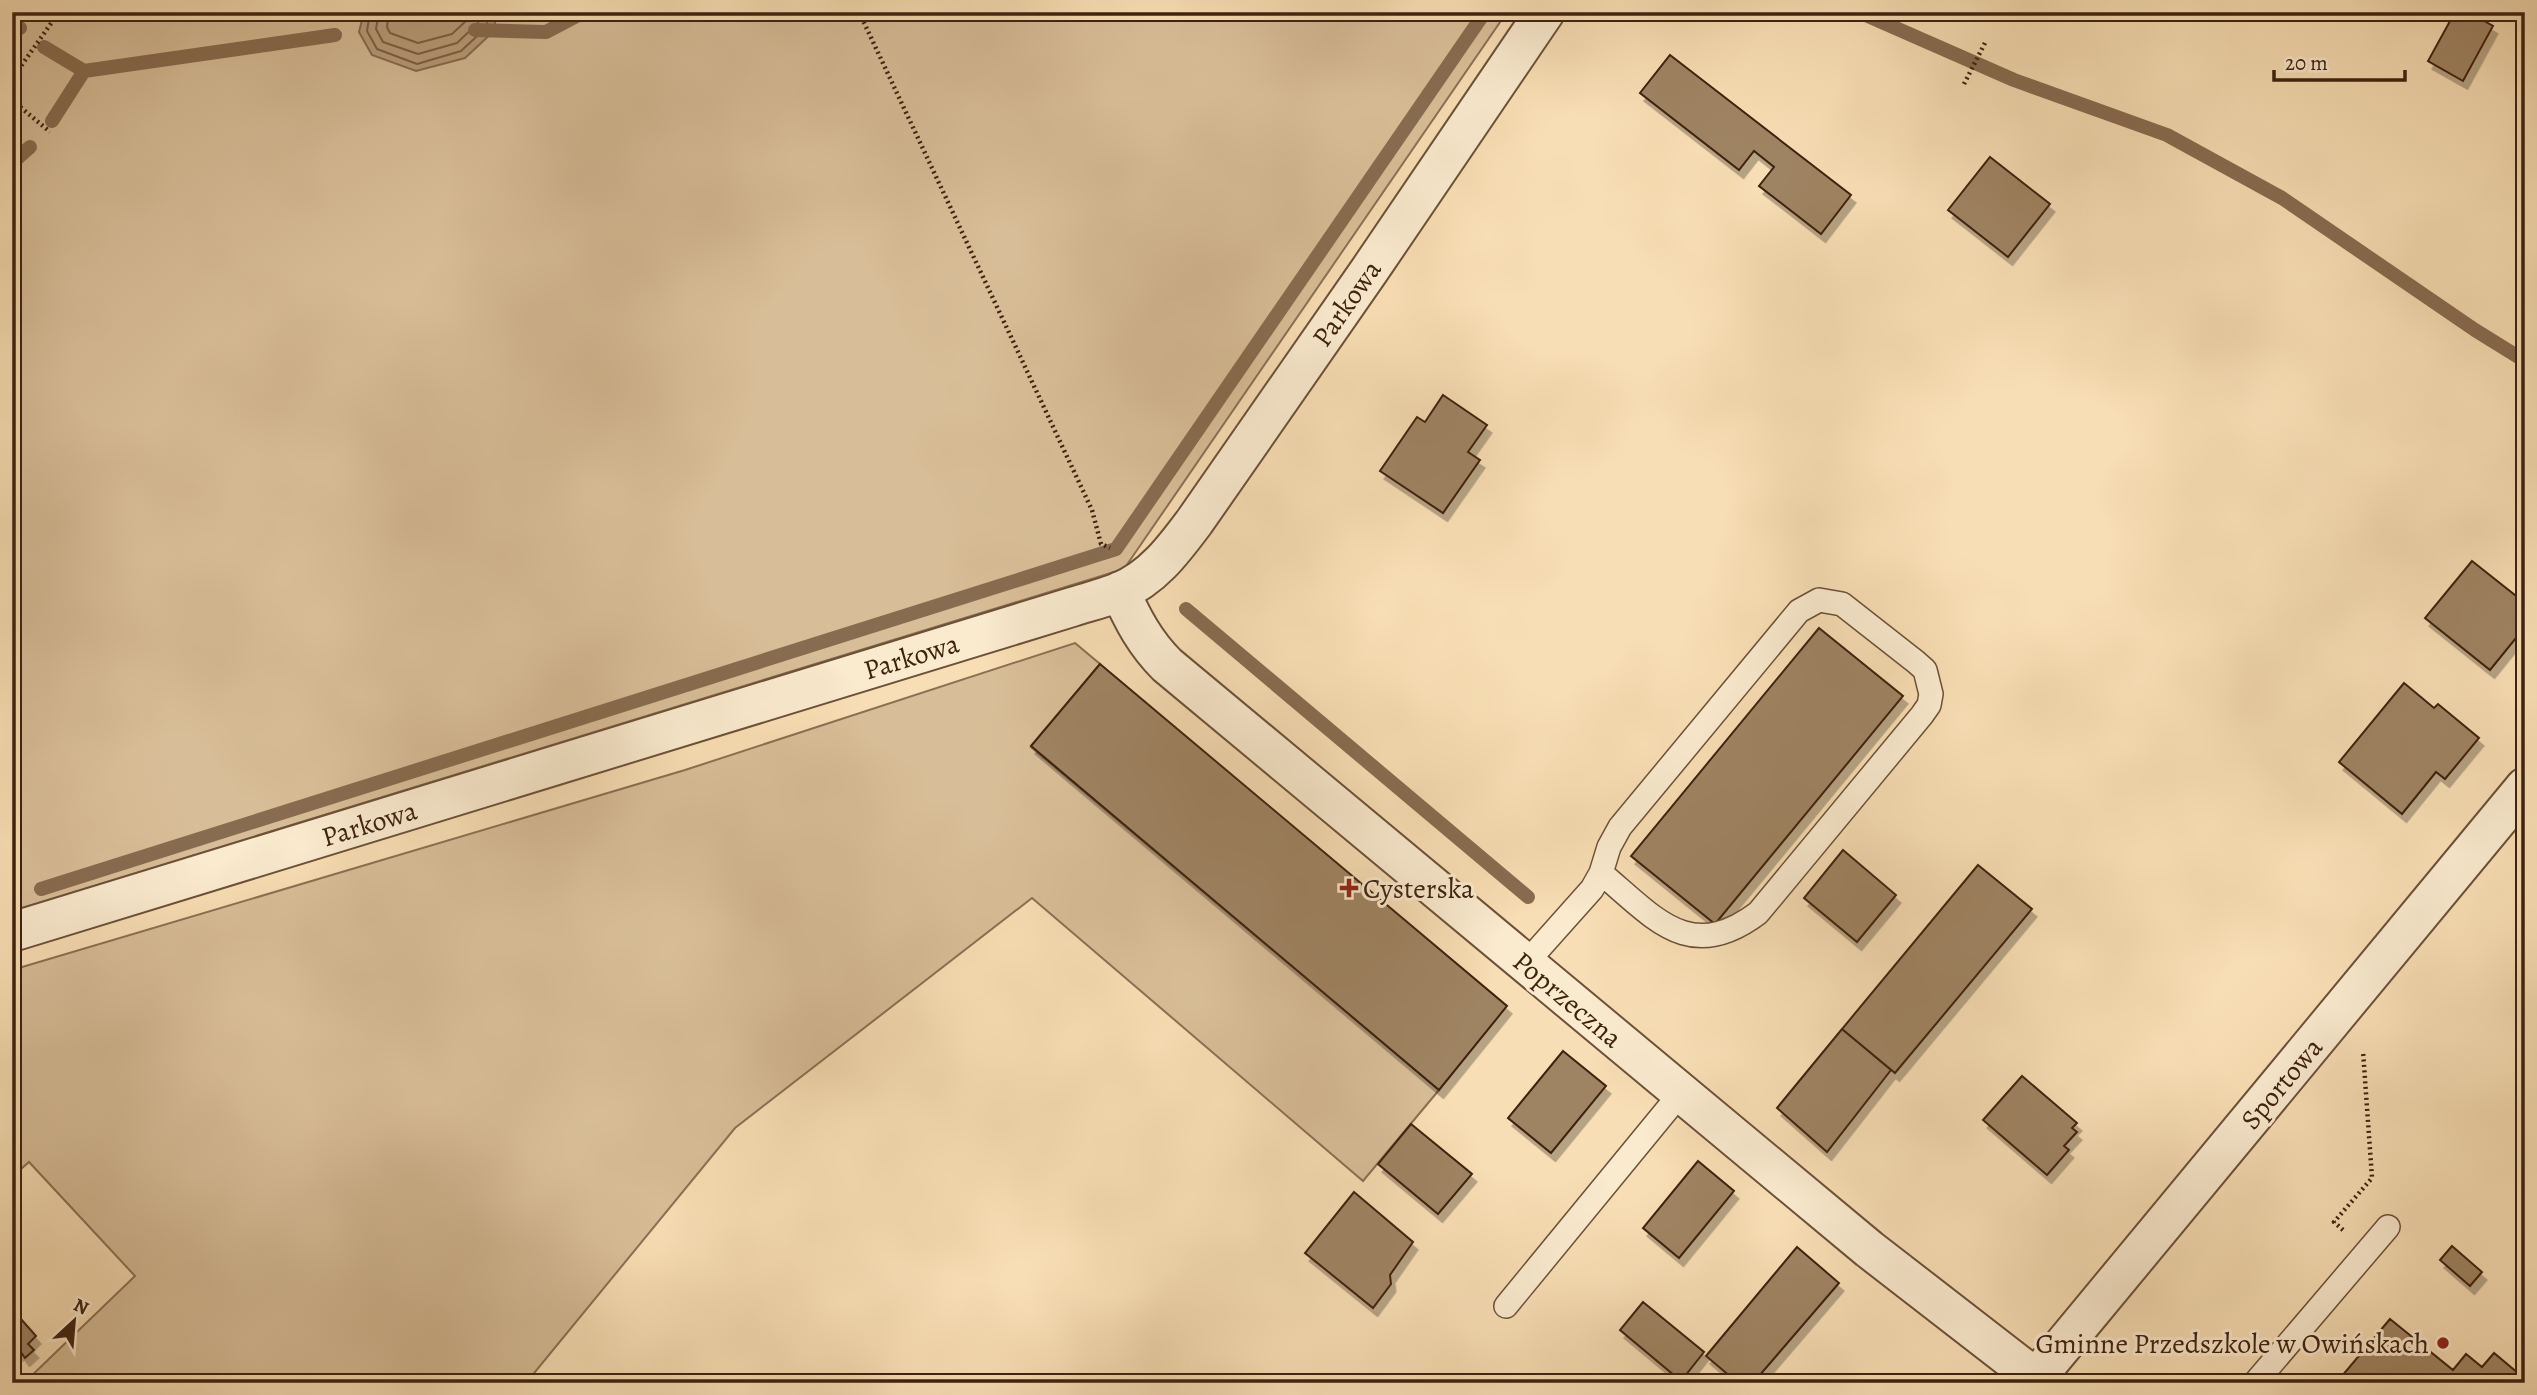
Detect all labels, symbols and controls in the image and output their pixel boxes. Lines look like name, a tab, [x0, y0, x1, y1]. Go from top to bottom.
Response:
scale bar	[2274, 38, 2406, 82]
text: 20 m	[2285, 49, 2328, 77]
street label: Parkowa	[1303, 253, 1390, 355]
street label: Parkowa	[859, 624, 964, 689]
street label: Parkowa	[317, 791, 422, 856]
place label: Cysterska	[1363, 870, 1474, 908]
marker: Cysterska	[1341, 880, 1357, 896]
street label: Poprzeczna	[1505, 943, 1630, 1057]
street label: Sportowa	[2232, 1030, 2331, 1138]
north arrow	[38, 1286, 108, 1356]
text: N	[69, 1292, 93, 1321]
place label: Gminne Przedszkole w Owińskach	[2035, 1325, 2429, 1363]
marker: Gminne Przedszkole w Owińskach	[2435, 1335, 2451, 1351]

